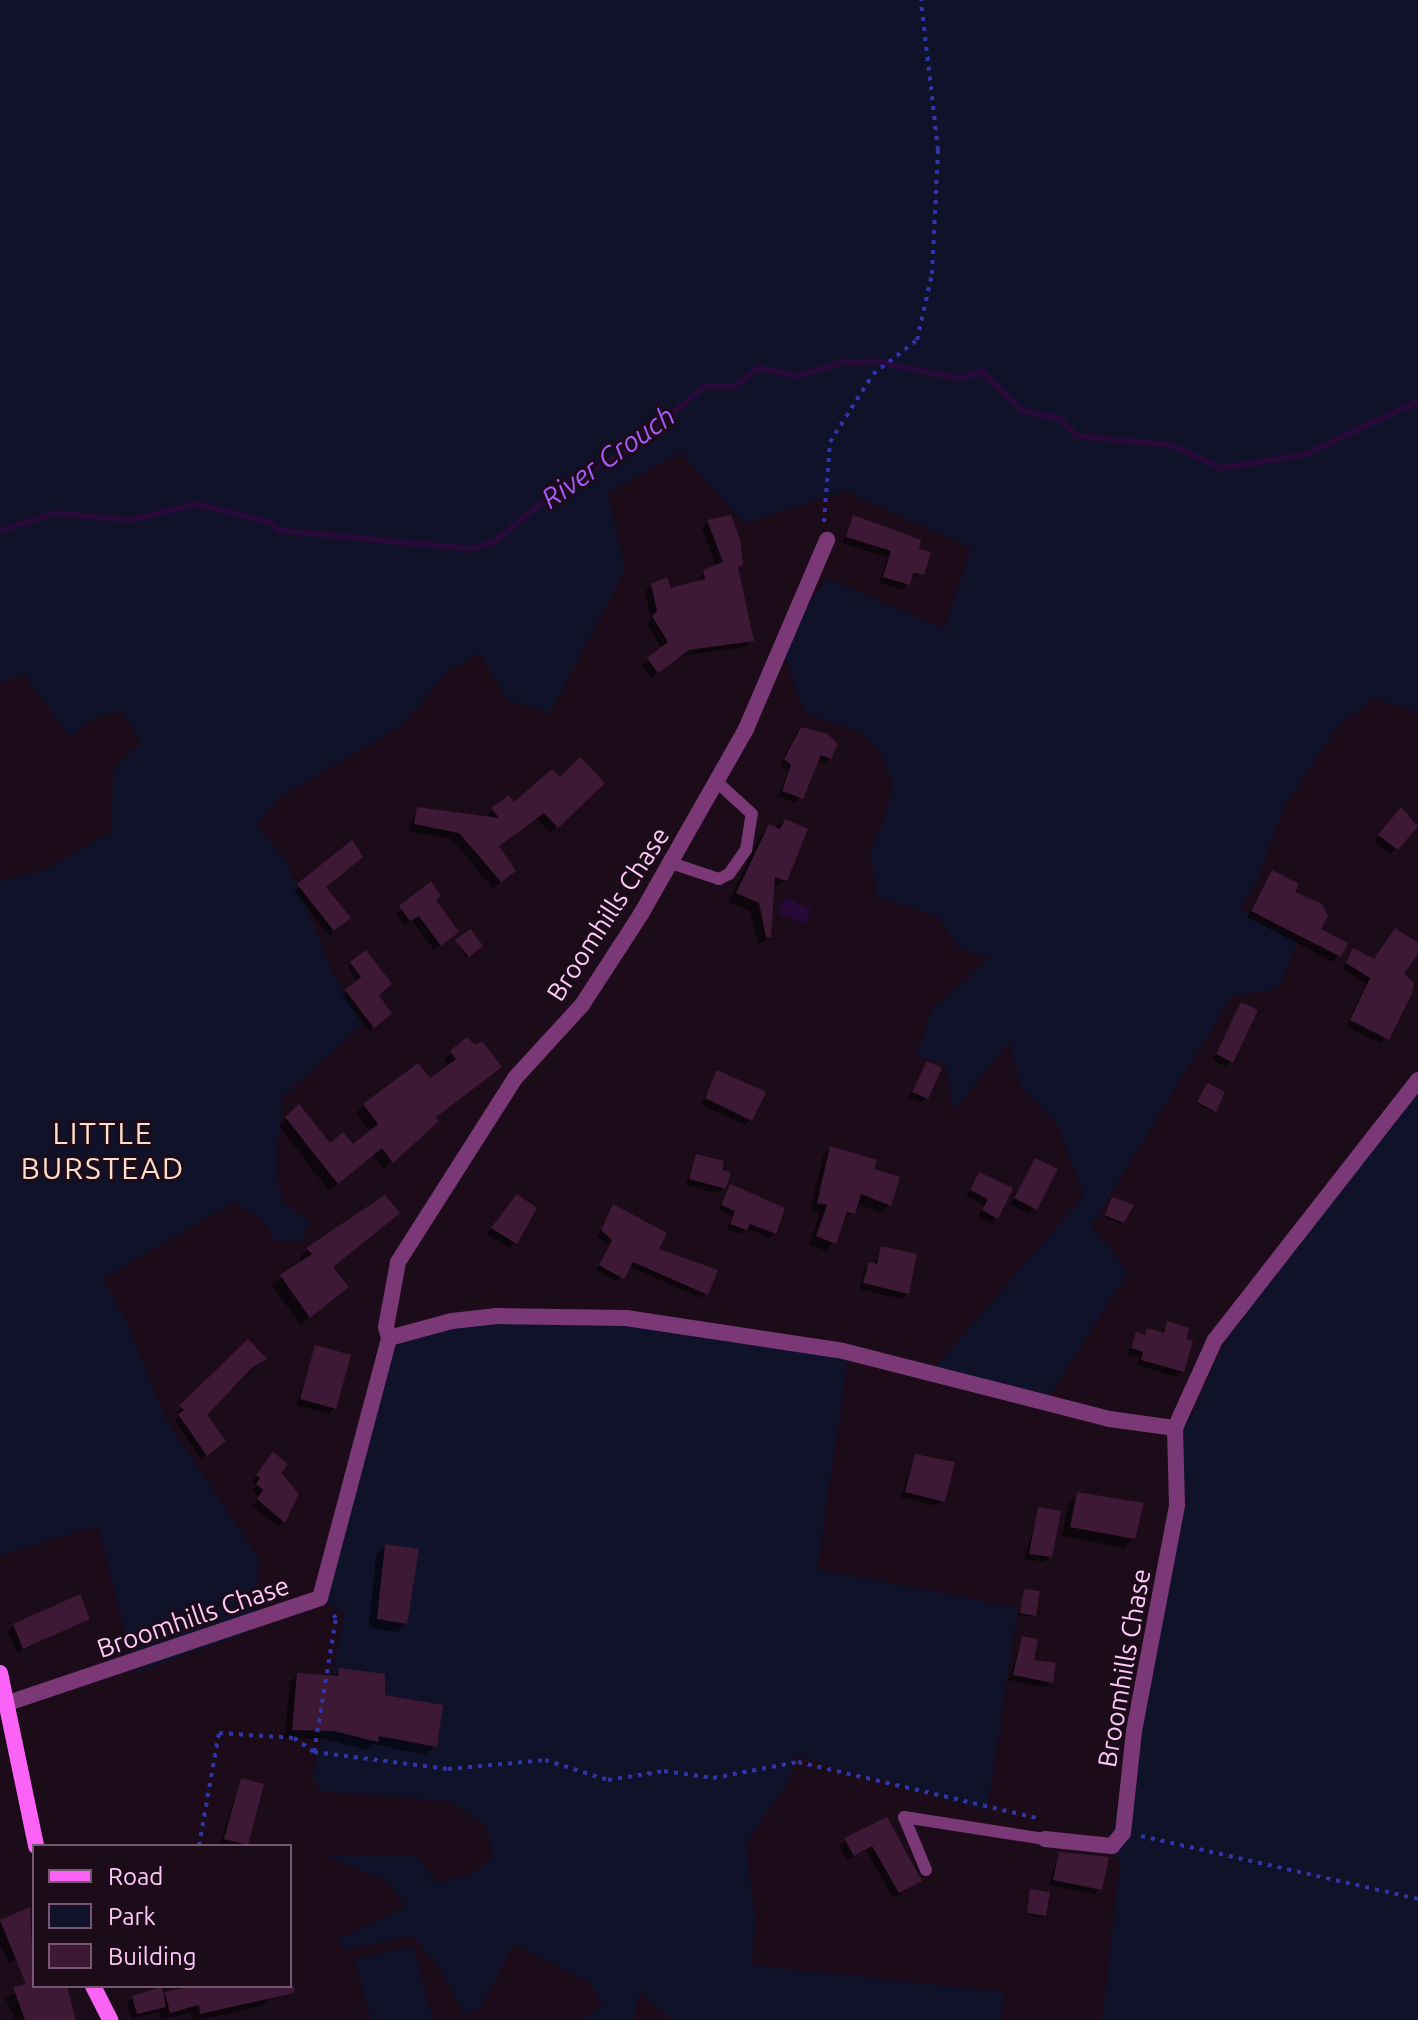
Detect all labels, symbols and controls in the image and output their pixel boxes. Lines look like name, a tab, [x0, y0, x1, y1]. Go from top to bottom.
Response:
water label: River Crouch	[535, 399, 681, 515]
street label: Broomhills Chase	[540, 821, 676, 1007]
district label: LITTLE BURSTEAD	[21, 1115, 185, 1186]
street label: Broomhills Chase	[1091, 1566, 1157, 1770]
street label: Broomhills Chase	[93, 1570, 293, 1664]
legend	[32, 1844, 292, 1988]
text: Road	[108, 1863, 163, 1890]
text: Park	[108, 1903, 156, 1930]
text: Building	[108, 1943, 196, 1970]

